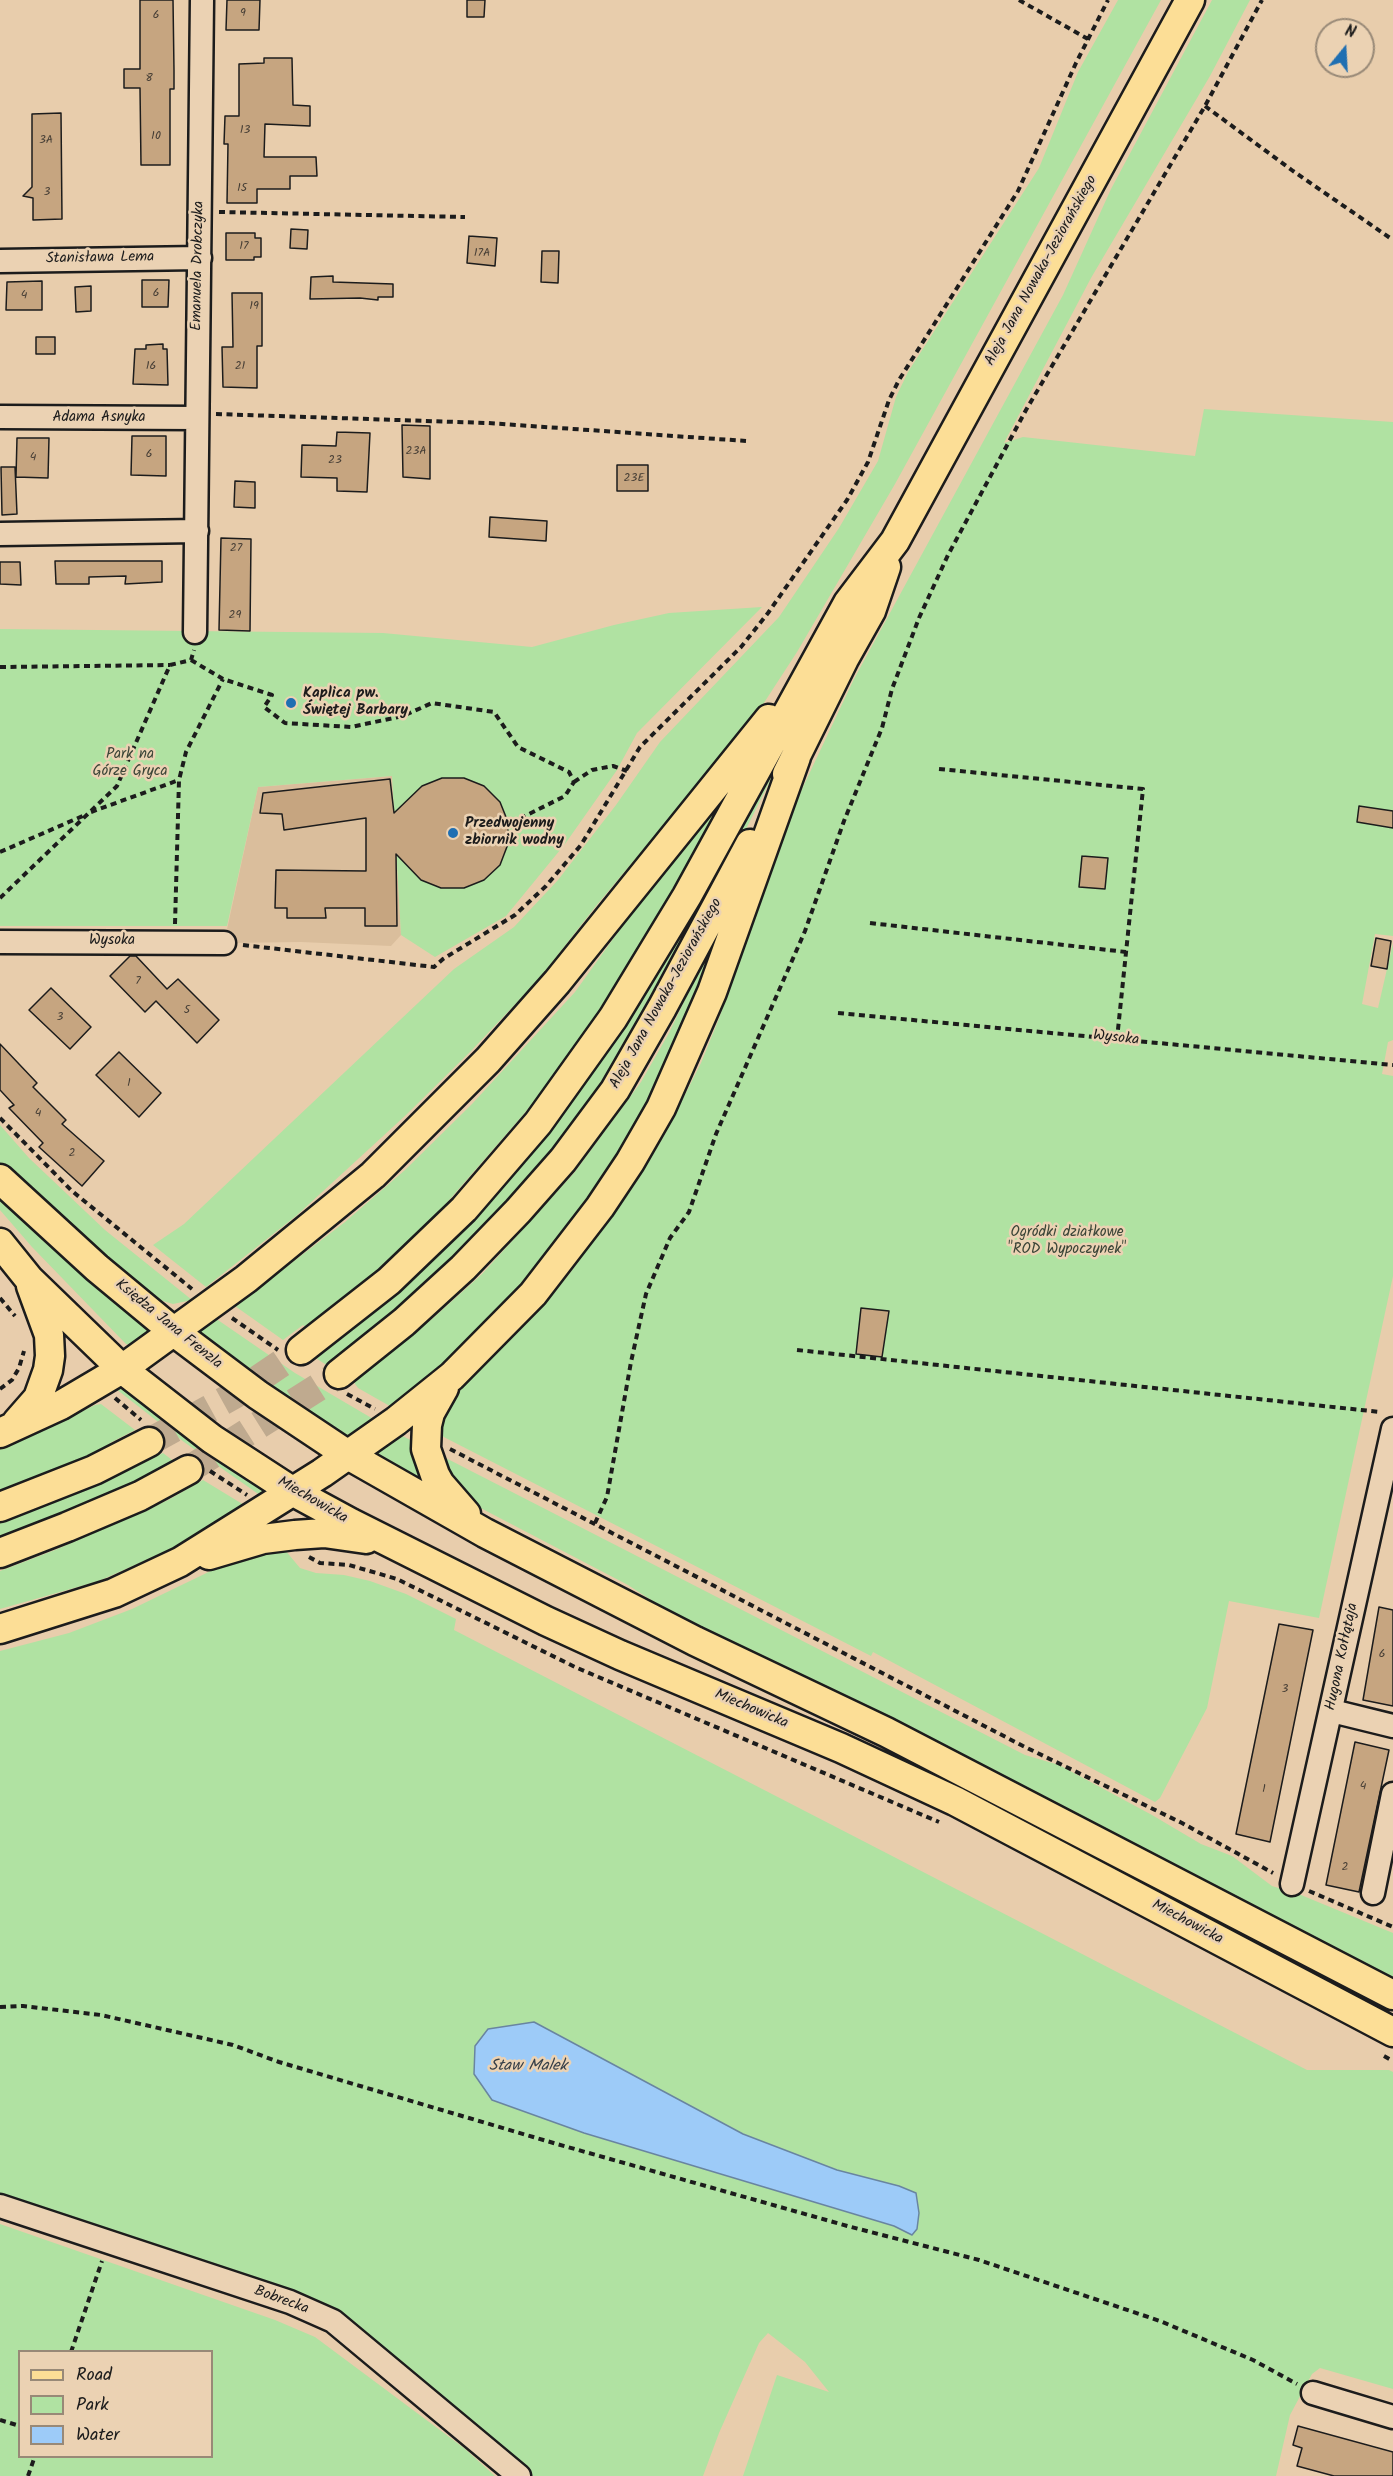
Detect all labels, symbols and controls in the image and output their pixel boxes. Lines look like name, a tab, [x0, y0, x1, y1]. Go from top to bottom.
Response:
house number: 9	[240, 7, 246, 21]
house number: 6	[153, 9, 159, 23]
north arrow	[1315, 18, 1375, 78]
text: N	[1341, 19, 1359, 46]
house number: 8	[145, 72, 153, 86]
house number: 13	[240, 124, 250, 138]
house number: 10	[151, 130, 161, 144]
house number: 3A	[39, 134, 53, 148]
street label: Aleja Jana Nowaka-Jeziorańskiego	[982, 173, 1102, 369]
house number: 15	[237, 182, 247, 196]
house number: 3	[44, 186, 50, 200]
street label: Emanuela Drobczyka	[189, 201, 209, 331]
house number: 17	[239, 240, 249, 254]
house number: 17A	[474, 247, 490, 261]
street label: Stanisława Lema	[46, 249, 154, 269]
house number: 6	[153, 287, 159, 301]
house number: 4	[21, 289, 27, 303]
house number: 19	[249, 300, 259, 314]
house number: 16	[146, 360, 156, 374]
house number: 21	[235, 360, 245, 374]
street label: Adama Asnyka	[52, 409, 146, 427]
house number: 23A	[405, 445, 427, 459]
house number: 6	[146, 448, 152, 462]
house number: 4	[30, 451, 36, 465]
house number: 23	[328, 454, 342, 468]
house number: 23E	[624, 472, 644, 486]
house number: 27	[230, 542, 242, 556]
house number: 29	[229, 609, 241, 623]
place label: Kaplica pw. Świętej Barbary	[303, 685, 408, 720]
marker: Kaplica pw. Świętej Barbary	[284, 696, 298, 710]
park label: Park na Górze Gryca	[92, 746, 168, 781]
place label: Przedwojenny zbiornik wodny	[465, 815, 564, 850]
marker: Przedwojenny zbiornik wodny	[446, 826, 460, 840]
street label: Aleja Jana Nowaka-Jeziorańskiego	[607, 896, 727, 1092]
street label: Wysoka	[89, 932, 135, 950]
house number: 7	[135, 975, 141, 989]
house number: 5	[184, 1004, 190, 1018]
house number: 3	[57, 1011, 63, 1025]
street label: Wysoka	[1092, 1028, 1140, 1050]
house number: 1	[127, 1077, 131, 1091]
house number: 4	[35, 1107, 41, 1121]
house number: 2	[69, 1147, 75, 1161]
park label: Ogródki działkowe "ROD Wypoczynek"	[1008, 1224, 1126, 1259]
street label: Księdza Jana Frenzla	[111, 1276, 225, 1374]
street label: Miechowicka	[274, 1474, 350, 1528]
street label: Hugona Kołłątaja	[1323, 1602, 1363, 1712]
house number: 6	[1379, 1648, 1385, 1662]
house number: 3	[1282, 1683, 1288, 1697]
street label: Miechowicka	[712, 1686, 790, 1734]
house number: 4	[1360, 1780, 1366, 1794]
house number: 1	[1262, 1783, 1266, 1797]
house number: 2	[1342, 1861, 1348, 1875]
street label: Miechowicka	[1148, 1897, 1226, 1949]
water label: Staw Malek	[489, 2057, 567, 2077]
street label: Bobrecka	[251, 2283, 311, 2319]
legend	[18, 2350, 213, 2458]
text: Road	[76, 2361, 112, 2390]
text: Park	[76, 2391, 109, 2420]
text: Water	[76, 2421, 120, 2450]

